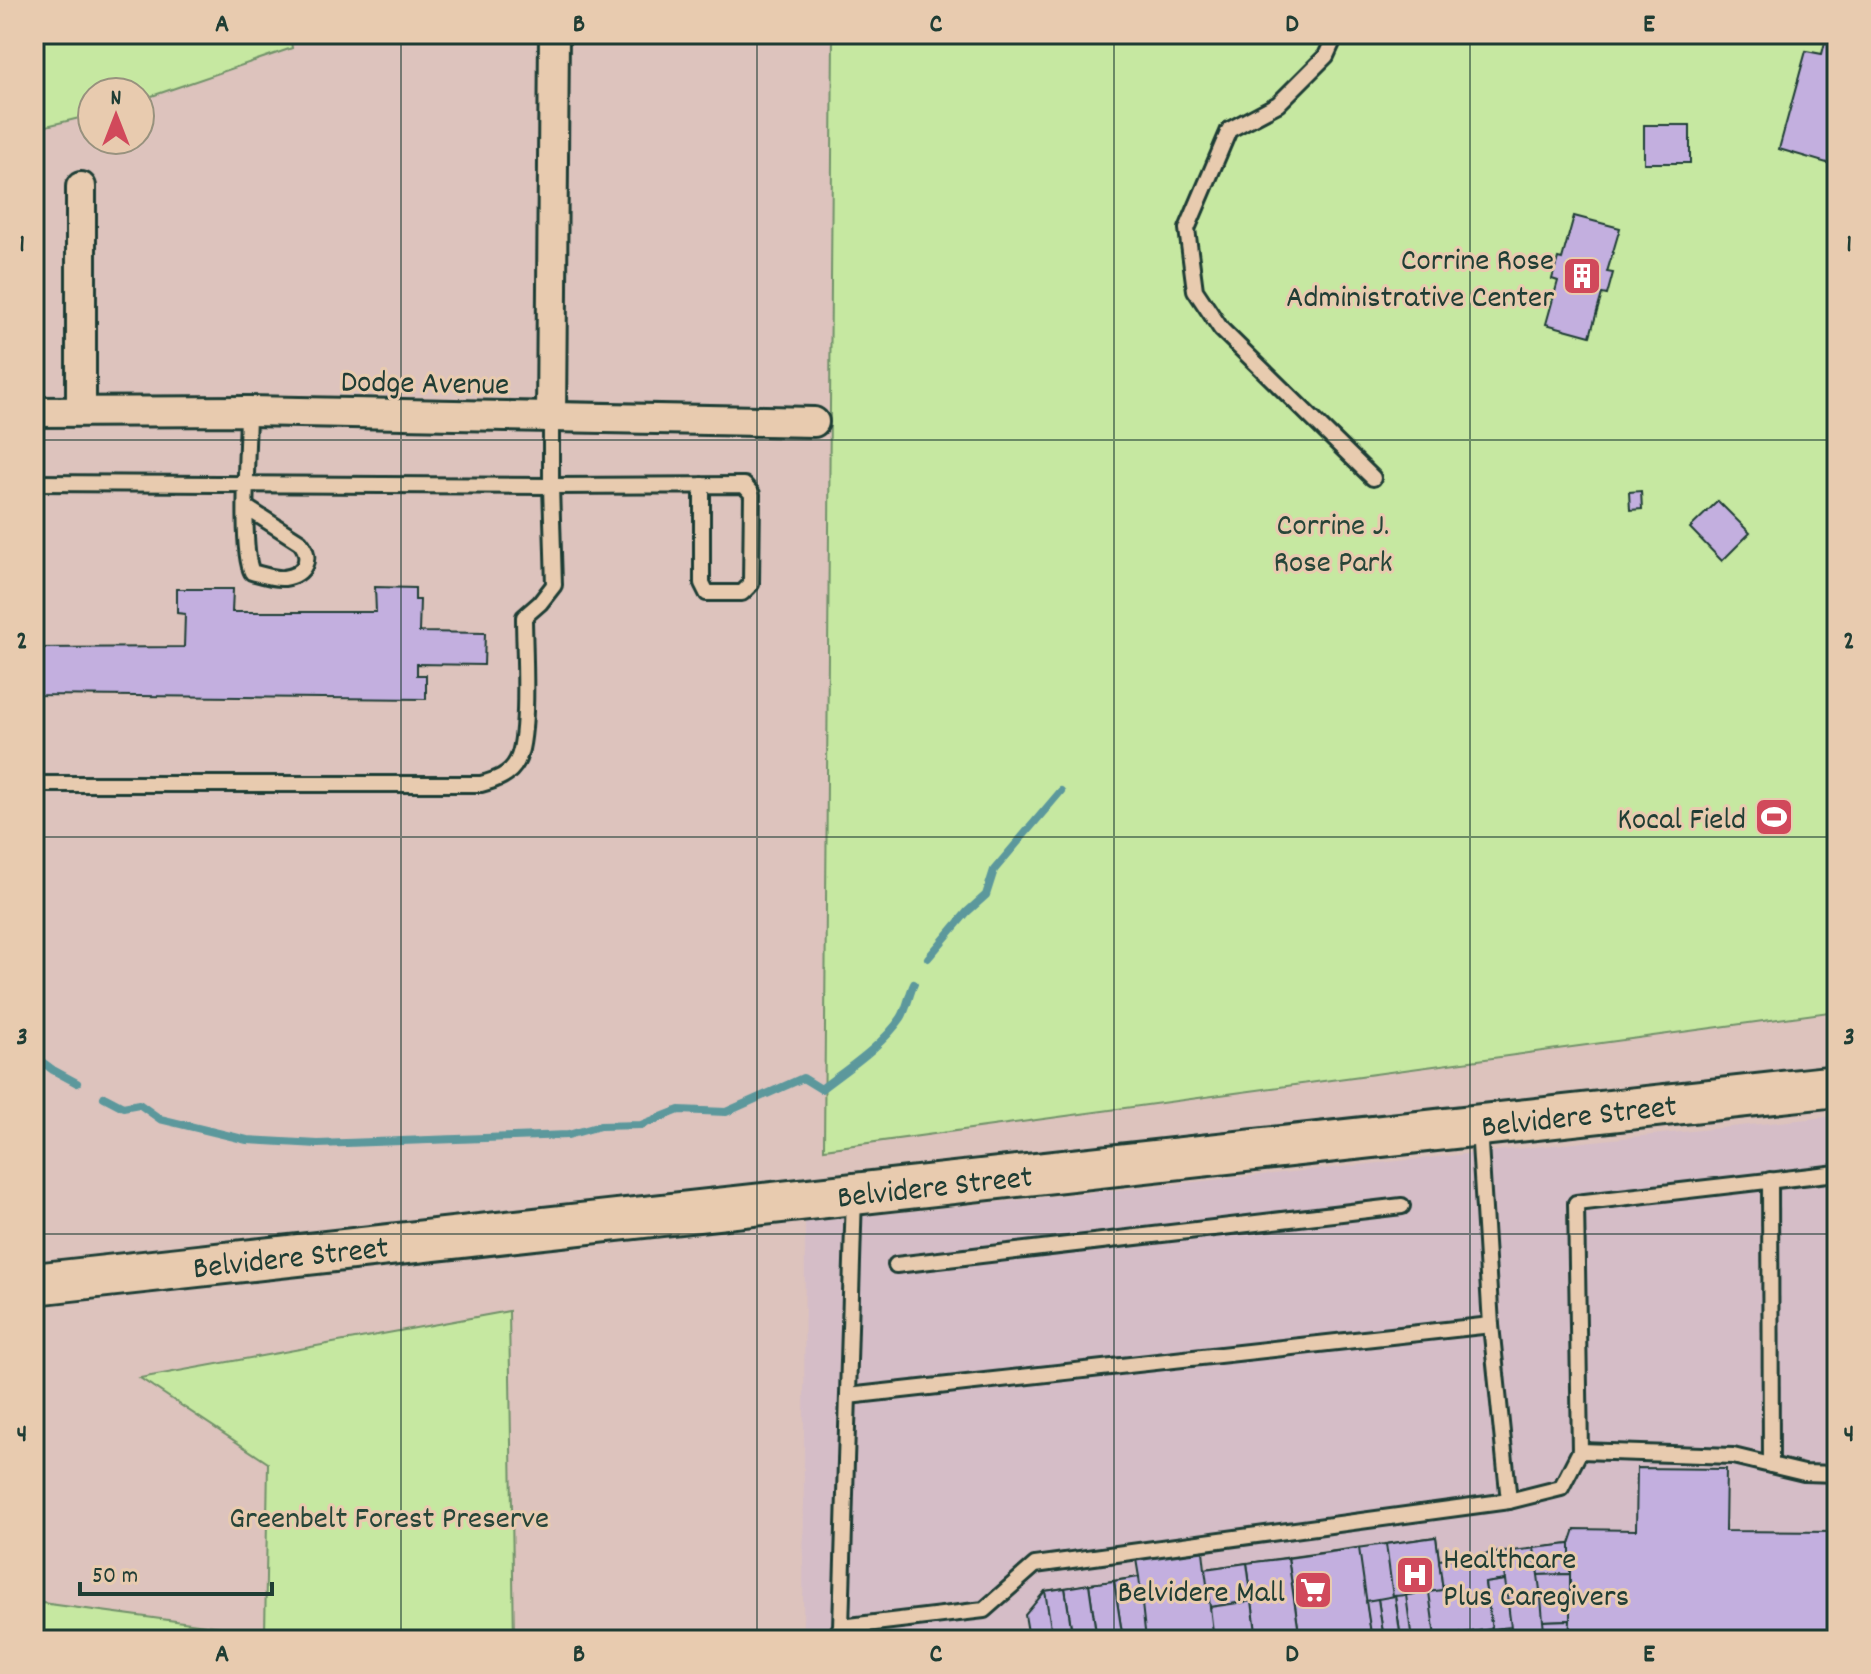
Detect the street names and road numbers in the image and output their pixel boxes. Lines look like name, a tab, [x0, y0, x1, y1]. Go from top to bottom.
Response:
street label: Dodge Avenue	[340, 362, 510, 410]
street label: Belvidere Street	[1479, 1086, 1680, 1153]
street label: Belvidere Street	[835, 1156, 1035, 1224]
street label: Belvidere Street	[191, 1227, 391, 1294]

